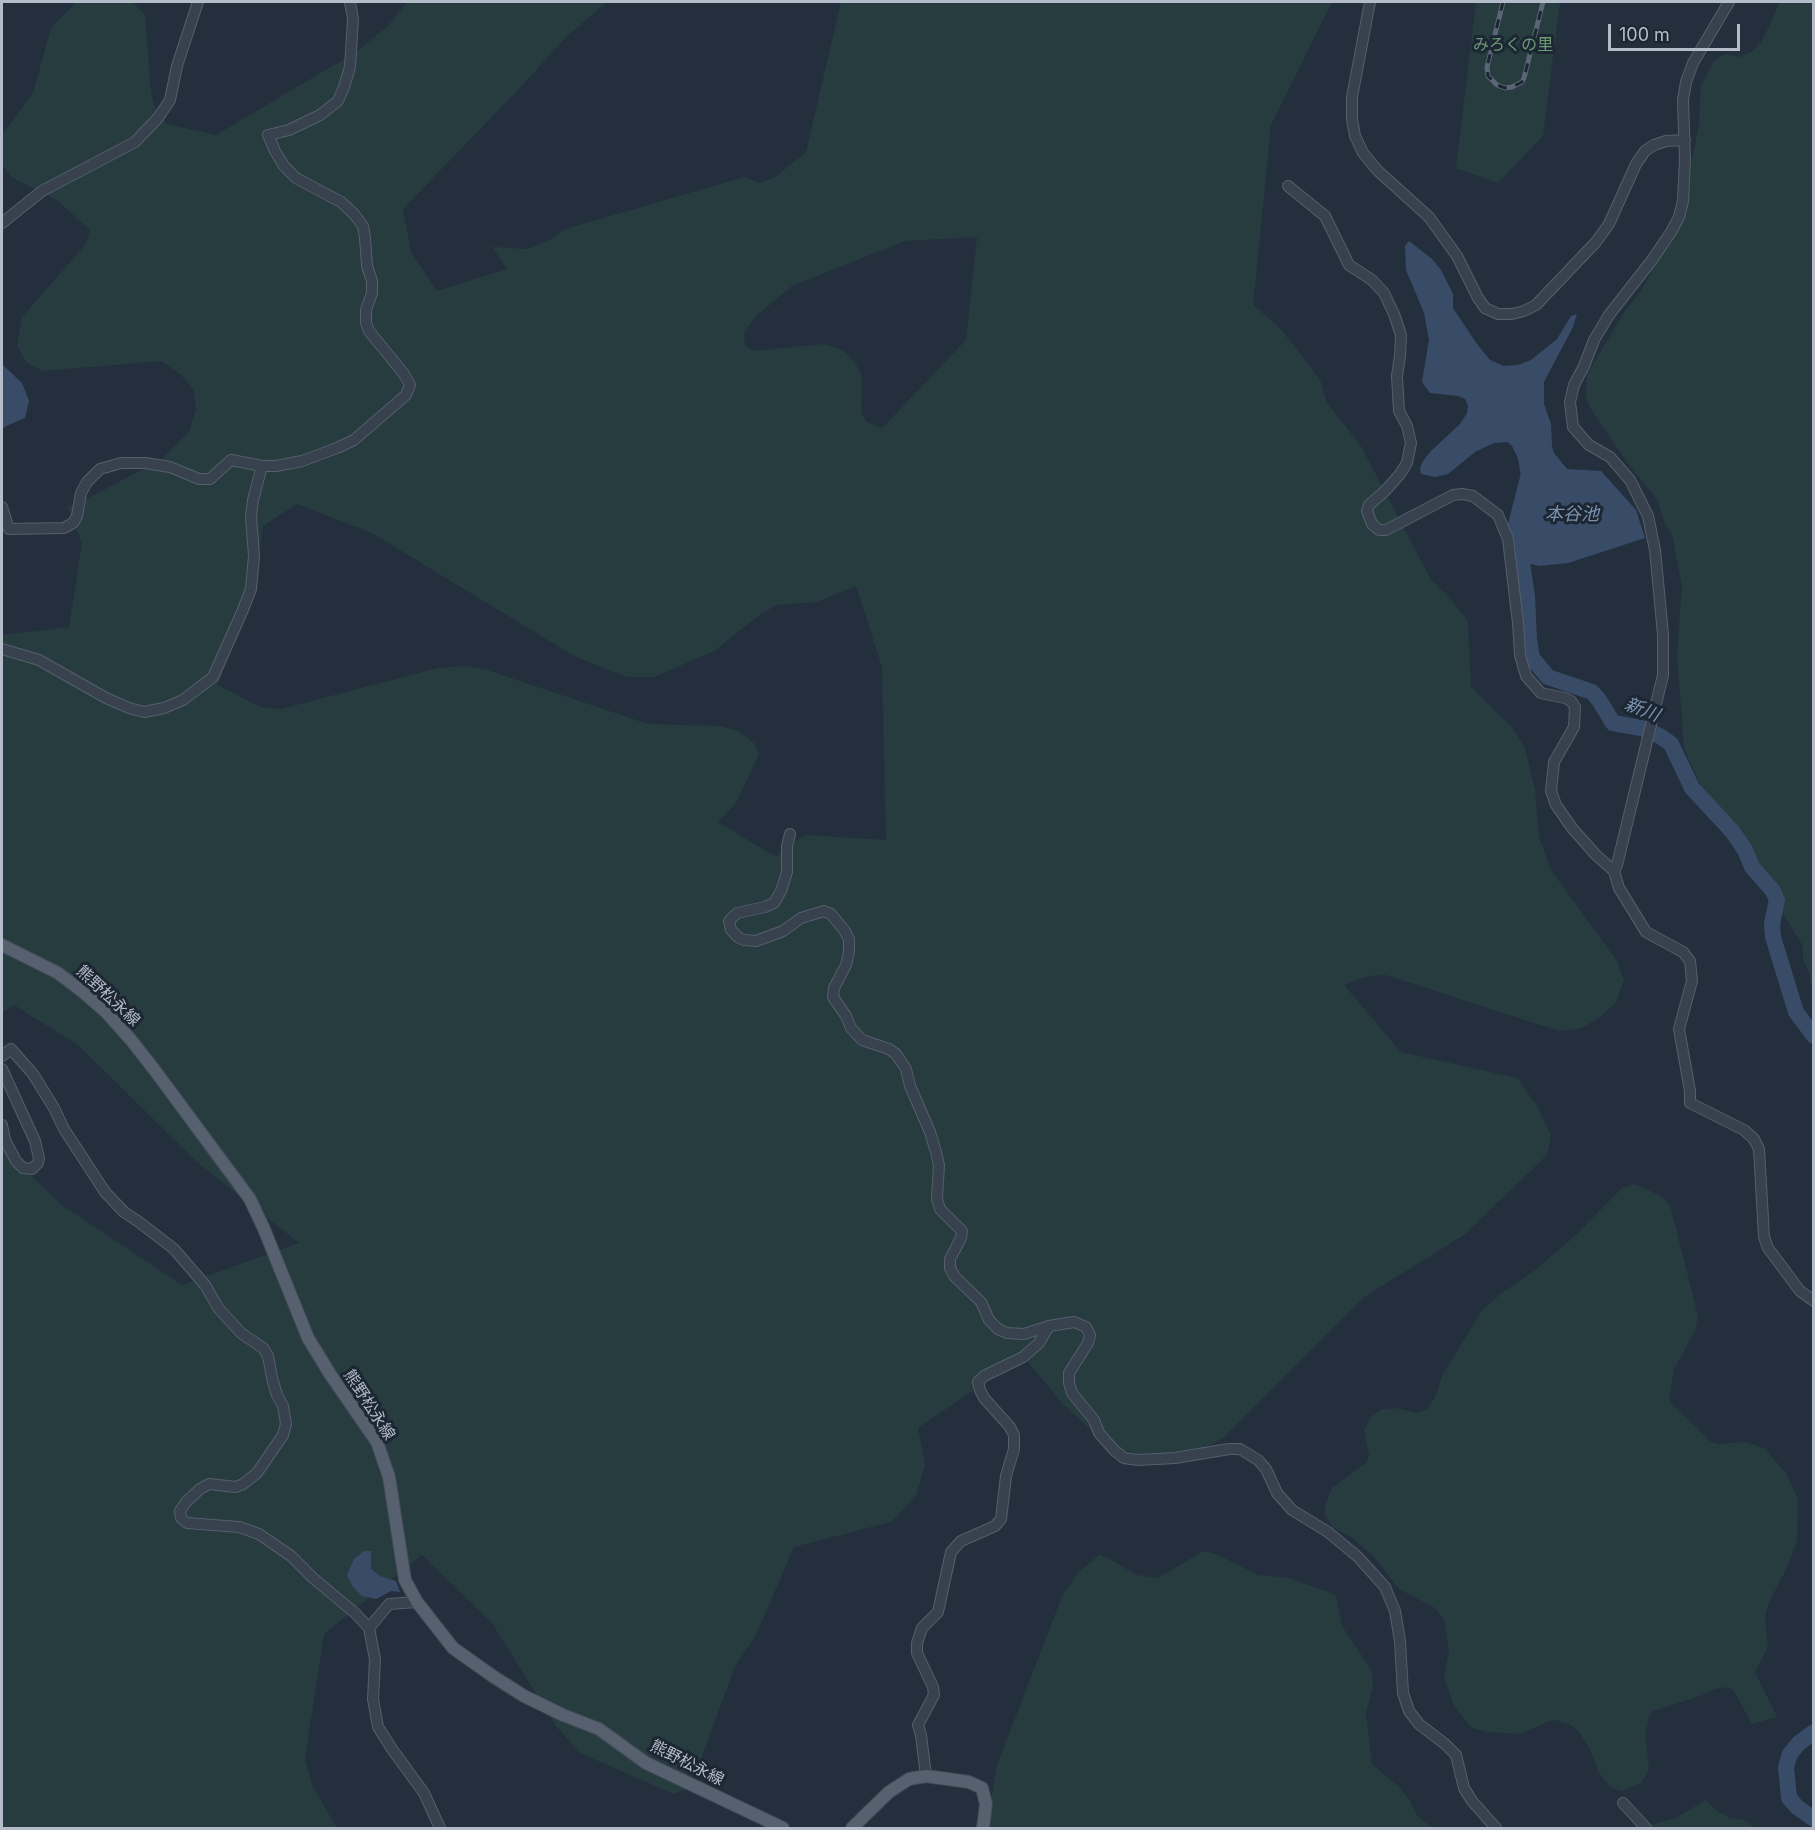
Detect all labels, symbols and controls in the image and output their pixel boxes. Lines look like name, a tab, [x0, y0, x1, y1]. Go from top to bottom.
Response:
scale bar	[1611, 12, 1743, 50]
text: 100 m	[1619, 24, 1670, 45]
park label: みろくの里	[1473, 35, 1553, 55]
water label: 本谷池	[1545, 504, 1599, 526]
water label: 新川	[1621, 693, 1663, 727]
street label: 熊野松永線	[72, 962, 144, 1030]
street label: 熊野松永線	[339, 1366, 399, 1444]
street label: 熊野松永線	[647, 1736, 727, 1790]

